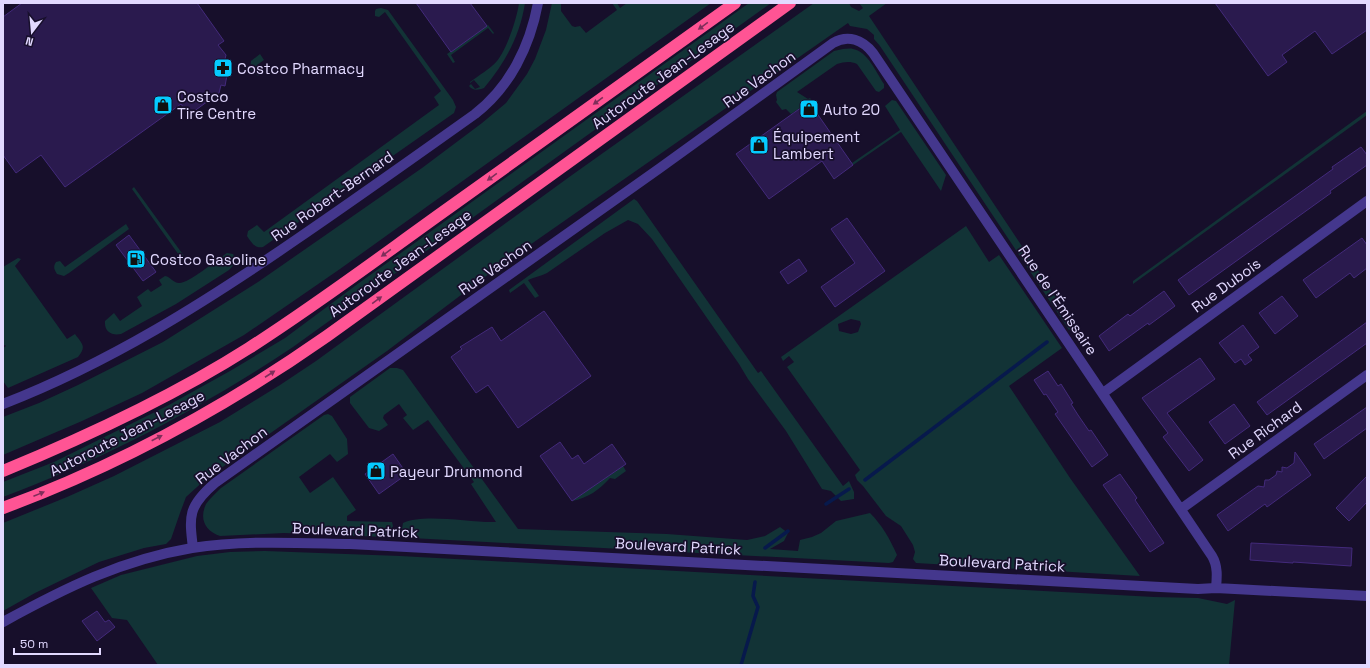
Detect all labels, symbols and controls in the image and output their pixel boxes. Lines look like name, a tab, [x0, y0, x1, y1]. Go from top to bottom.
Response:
north arrow	[12, 12, 52, 52]
street label: Autoroute Jean-Lesage	[588, 17, 738, 133]
one-way arrow	[698, 22, 709, 30]
text: N	[24, 34, 35, 49]
street label: Rue Vachon	[719, 46, 799, 112]
pharmacy icon: Costco Pharmacy	[212, 57, 234, 79]
place label: Costco Pharmacy	[237, 59, 364, 78]
place label: Costco Tire Centre	[177, 87, 256, 123]
shop icon: Costco Tire Centre	[152, 94, 174, 116]
one-way arrow	[592, 97, 603, 105]
shop icon: Auto 20	[798, 98, 820, 120]
place label: Auto 20	[823, 100, 880, 119]
place label: Équipement Lambert	[773, 127, 860, 163]
shop icon: Équipement Lambert	[748, 134, 770, 156]
street label: Rue Robert-Bernard	[267, 147, 397, 245]
one-way arrow	[487, 173, 497, 181]
street label: Autoroute Jean-Lesage	[325, 205, 475, 321]
street label: Rue Vachon	[455, 235, 535, 299]
street label: Rue de l'Émissaire	[1014, 241, 1102, 359]
fuel station icon: Costco Gasoline	[125, 248, 147, 270]
one-way arrow	[381, 248, 391, 256]
place label: Costco Gasoline	[150, 250, 267, 269]
street label: Rue Dubois	[1188, 253, 1264, 316]
one-way arrow	[371, 296, 382, 304]
one-way arrow	[265, 370, 275, 378]
street label: Autoroute Jean-Lesage	[46, 386, 208, 480]
street label: Rue Richard	[1224, 397, 1306, 463]
street label: Rue Vachon	[191, 422, 271, 488]
one-way arrow	[151, 435, 163, 442]
shop icon: Payeur Drummond	[365, 460, 387, 482]
place label: Payeur Drummond	[390, 462, 523, 481]
one-way arrow	[34, 490, 46, 496]
street label: Boulevard Patrick	[292, 518, 418, 542]
street label: Boulevard Patrick	[614, 533, 742, 559]
street label: Boulevard Patrick	[938, 550, 1066, 576]
scale bar	[14, 630, 100, 656]
text: 50 m	[20, 636, 48, 652]

